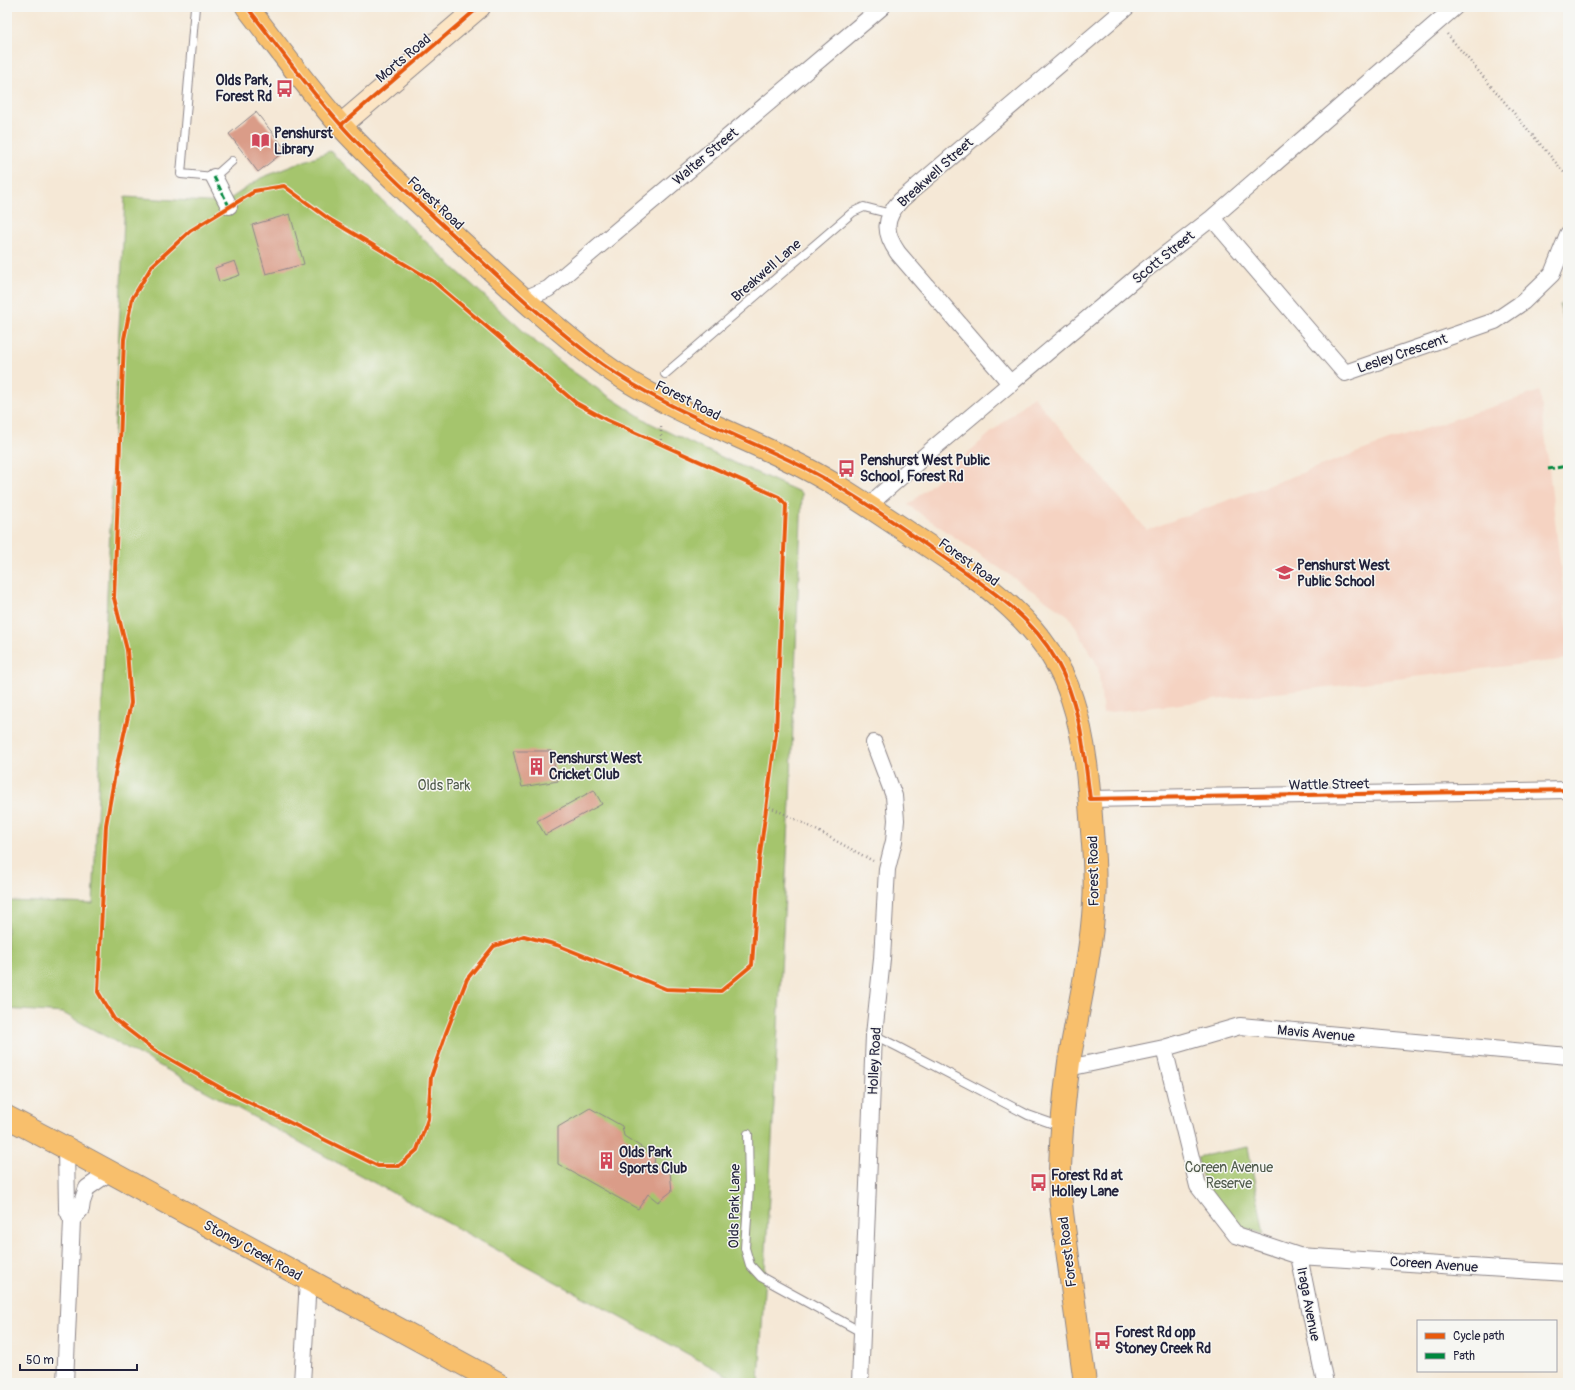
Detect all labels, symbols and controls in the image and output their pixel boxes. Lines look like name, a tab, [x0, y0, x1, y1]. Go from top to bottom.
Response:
street label: Morts Road	[372, 30, 434, 86]
place label: Olds Park, Forest Rd	[215, 72, 272, 105]
bus stop icon: Olds Park, Forest Rd	[275, 78, 295, 98]
street label: Walter Street	[669, 124, 742, 189]
place label: Penshurst Library	[274, 125, 333, 158]
library icon: Penshurst Library	[251, 131, 271, 151]
street label: Breakwell Street	[894, 134, 977, 211]
street label: Forest Road	[404, 173, 467, 234]
street label: Scott Street	[1129, 227, 1198, 288]
street label: Breakwell Lane	[728, 235, 805, 305]
street label: Lesley Crescent	[1355, 330, 1450, 377]
street label: Forest Road	[652, 377, 723, 424]
place label: Penshurst West Public School, Forest Rd	[860, 452, 990, 485]
bus stop icon: Penshurst West Public School, Forest Rd	[837, 458, 857, 478]
street label: Forest Road	[935, 535, 1002, 590]
place label: Penshurst West Public School	[1297, 557, 1390, 590]
school or university icon: Penshurst West Public School	[1274, 563, 1294, 583]
place label: Penshurst West Cricket Club	[549, 750, 642, 783]
building icon: Penshurst West Cricket Club	[526, 756, 546, 776]
street label: Wattle Street	[1289, 775, 1370, 794]
park label: Olds Park	[418, 777, 471, 794]
street label: Forest Road	[1084, 835, 1103, 907]
street label: Mavis Avenue	[1277, 1022, 1356, 1045]
street label: Holley Road	[864, 1027, 885, 1095]
place label: Olds Park Sports Club	[619, 1144, 687, 1177]
building icon: Olds Park Sports Club	[596, 1150, 616, 1170]
park label: Coreen Avenue Reserve	[1185, 1159, 1273, 1192]
street label: Olds Park Lane	[725, 1163, 744, 1249]
place label: Forest Rd at Holley Lane	[1051, 1167, 1123, 1200]
bus stop icon: Forest Rd at Holley Lane	[1028, 1173, 1048, 1193]
street label: Stoney Creek Road	[201, 1216, 305, 1285]
street label: Forest Road	[1055, 1216, 1080, 1288]
street label: Coreen Avenue	[1389, 1253, 1479, 1276]
street label: Iraga Avenue	[1293, 1266, 1324, 1343]
legend	[1417, 1320, 1557, 1372]
place label: Forest Rd opp Stoney Creek Rd	[1115, 1324, 1211, 1357]
text: Cycle path	[1453, 1329, 1505, 1344]
bus stop icon: Forest Rd opp Stoney Creek Rd	[1092, 1330, 1112, 1350]
scale bar	[20, 1346, 137, 1372]
text: Path	[1453, 1349, 1475, 1364]
text: 50 m	[26, 1353, 54, 1368]

